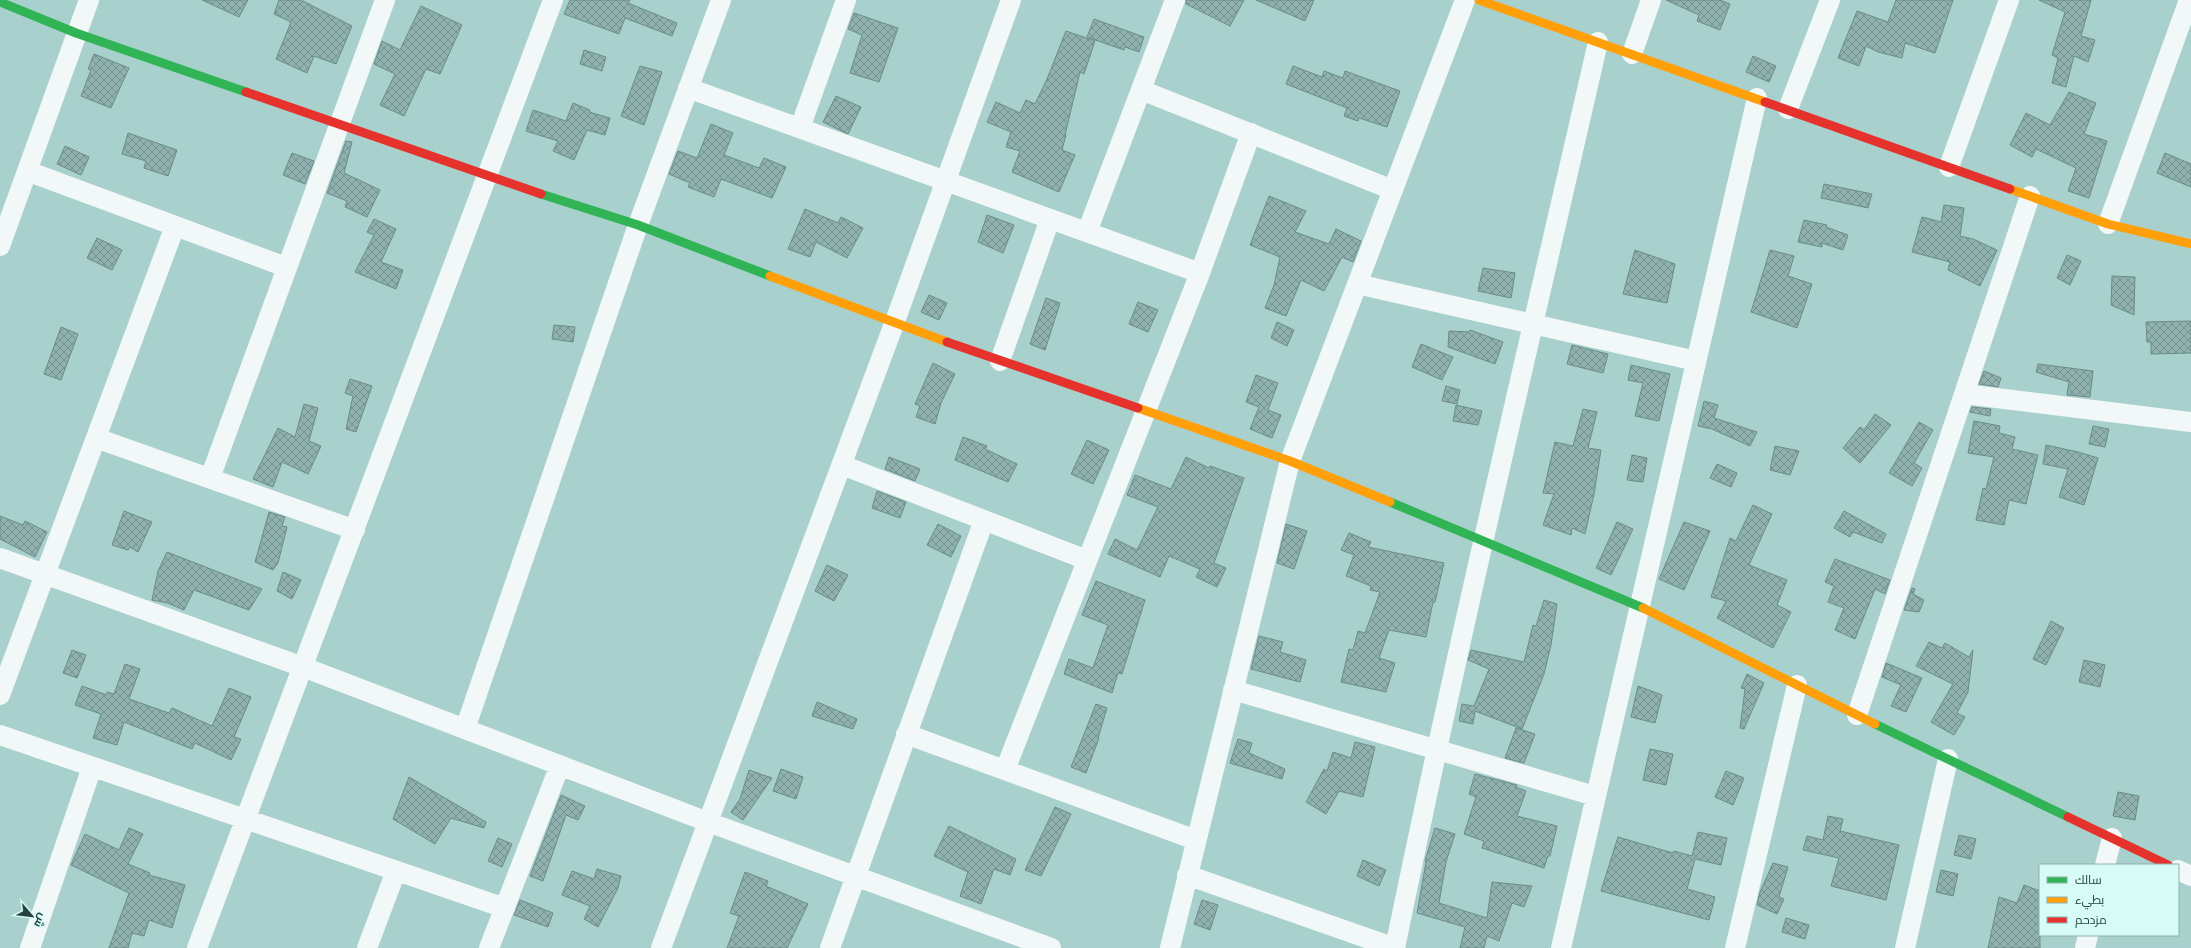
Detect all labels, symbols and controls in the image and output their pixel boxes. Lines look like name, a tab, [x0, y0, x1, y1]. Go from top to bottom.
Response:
legend	[2039, 864, 2179, 936]
text: سالك	[2075, 871, 2102, 887]
text: بطيء	[2075, 891, 2104, 910]
north arrow	[12, 896, 52, 936]
text: ش	[31, 911, 51, 931]
text: مزدحم	[2075, 911, 2107, 928]

